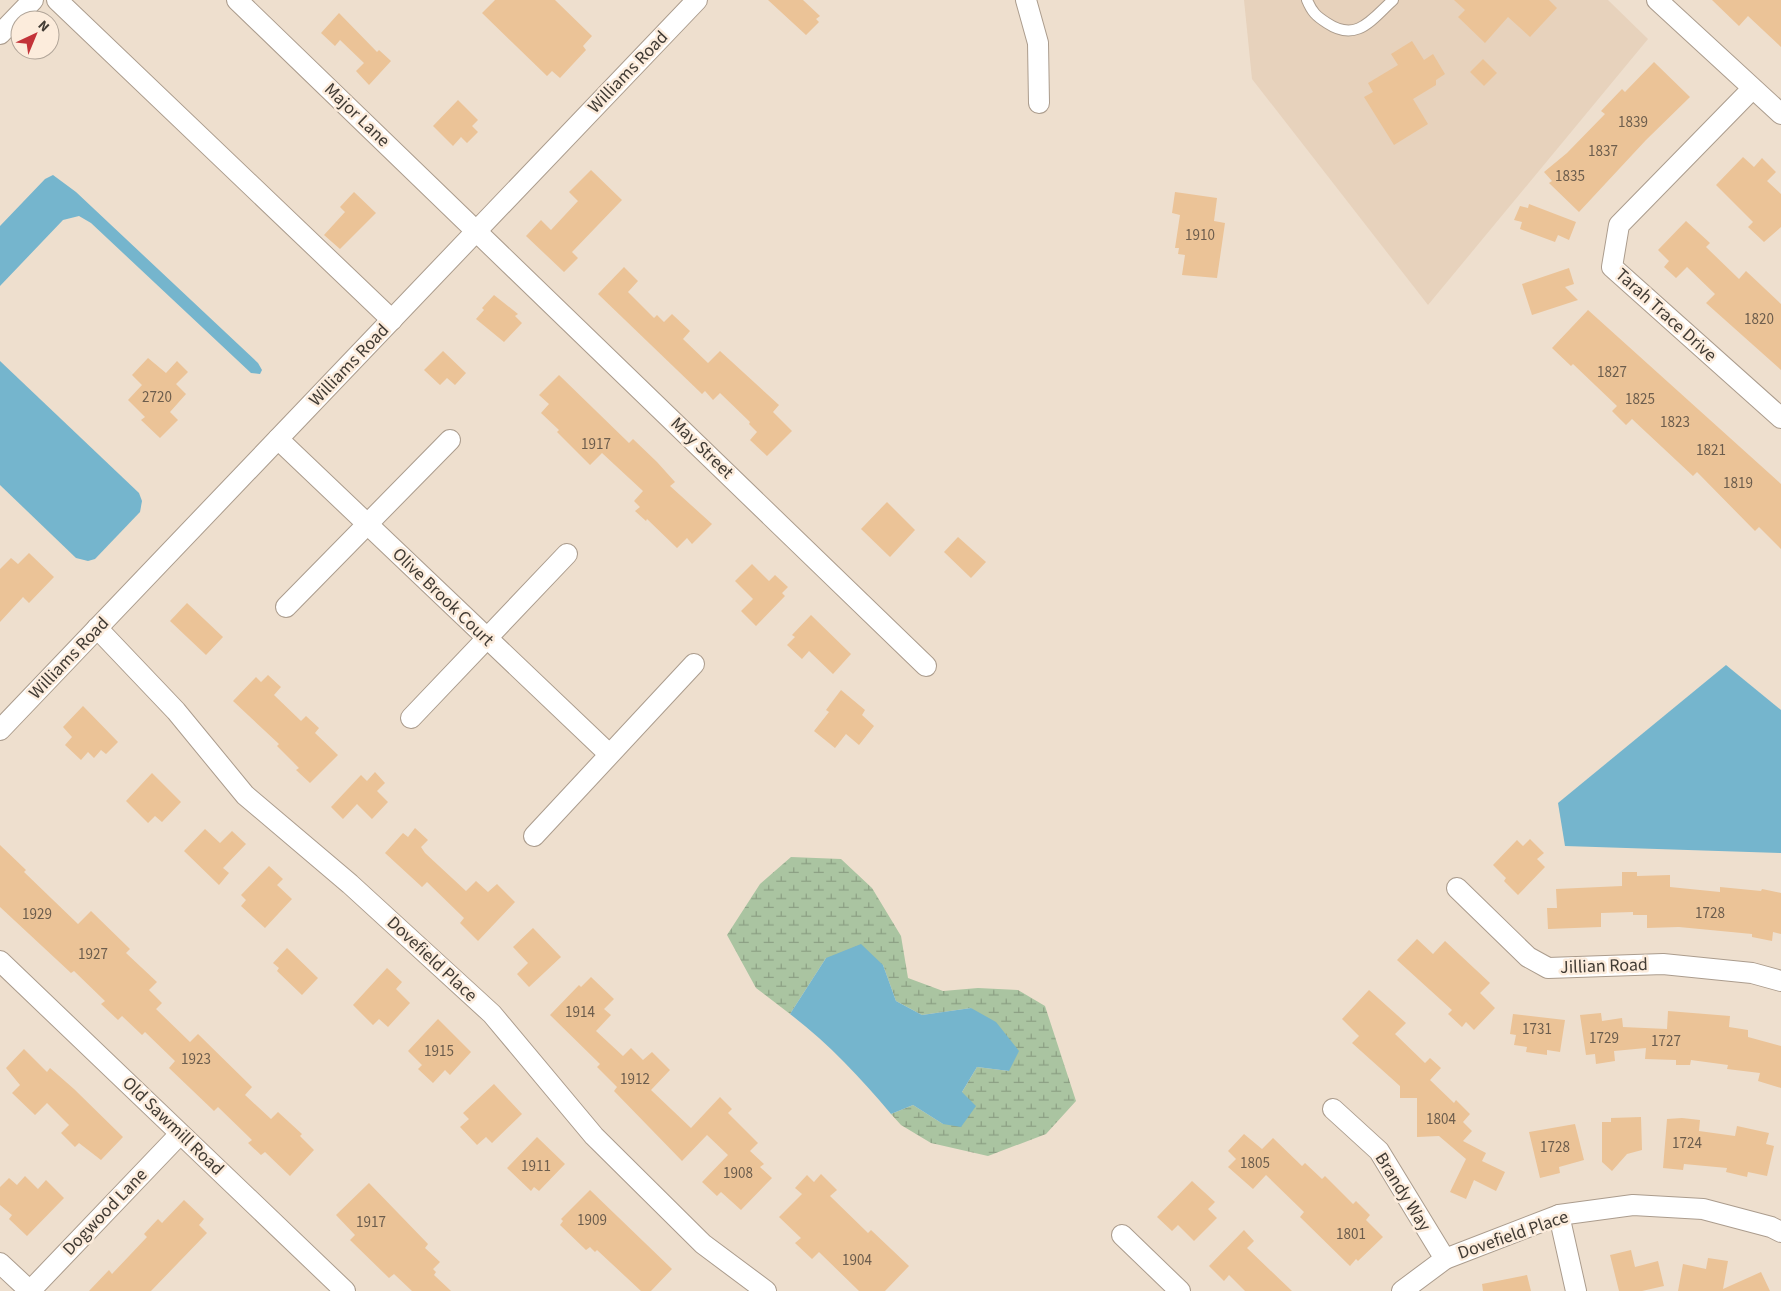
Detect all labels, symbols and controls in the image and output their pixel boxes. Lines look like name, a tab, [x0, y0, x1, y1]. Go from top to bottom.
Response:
north arrow	[10, 10, 60, 60]
text: N	[33, 16, 54, 37]
street label: Williams Road	[582, 25, 674, 119]
street label: Major Lane	[319, 77, 396, 153]
house number: 1839	[1618, 112, 1648, 133]
house number: 1837	[1588, 141, 1618, 162]
house number: 1835	[1555, 166, 1585, 187]
house number: 1910	[1185, 225, 1215, 246]
street label: Tarah Trace Drive	[1610, 263, 1722, 367]
house number: 1820	[1744, 309, 1774, 330]
street label: Williams Road	[303, 318, 395, 412]
house number: 1827	[1597, 362, 1627, 383]
house number: 2720	[142, 387, 172, 408]
house number: 1825	[1625, 389, 1655, 410]
street label: May Street	[665, 411, 739, 485]
house number: 1823	[1660, 412, 1690, 433]
house number: 1917	[581, 434, 611, 455]
house number: 1821	[1696, 440, 1726, 461]
house number: 1819	[1723, 473, 1753, 494]
street label: Olive Brook Court	[387, 542, 499, 652]
street label: Williams Road	[23, 611, 115, 705]
house number: 1728	[1695, 903, 1725, 924]
house number: 1929	[22, 904, 52, 925]
street label: Dovefield Place	[381, 911, 483, 1008]
house number: 1927	[78, 944, 108, 965]
street label: Jillian Road	[1560, 952, 1648, 980]
house number: 1914	[565, 1002, 595, 1023]
house number: 1731	[1522, 1019, 1552, 1040]
house number: 1729	[1589, 1028, 1619, 1049]
house number: 1727	[1651, 1031, 1681, 1052]
house number: 1915	[424, 1041, 454, 1062]
house number: 1923	[181, 1049, 211, 1070]
house number: 1912	[620, 1069, 650, 1090]
street label: Old Sawmill Road	[117, 1071, 229, 1181]
house number: 1804	[1426, 1109, 1456, 1130]
house number: 1724	[1672, 1133, 1702, 1154]
house number: 1728	[1540, 1137, 1570, 1158]
street label: Brandy Way	[1369, 1148, 1437, 1237]
house number: 1805	[1240, 1153, 1270, 1174]
house number: 1911	[521, 1156, 551, 1177]
street label: Dogwood Lane	[57, 1163, 153, 1261]
house number: 1908	[723, 1163, 753, 1184]
street label: Dovefield Place	[1454, 1204, 1572, 1266]
house number: 1909	[577, 1210, 607, 1231]
house number: 1917	[356, 1212, 386, 1233]
house number: 1801	[1336, 1224, 1366, 1245]
house number: 1904	[842, 1250, 872, 1271]

